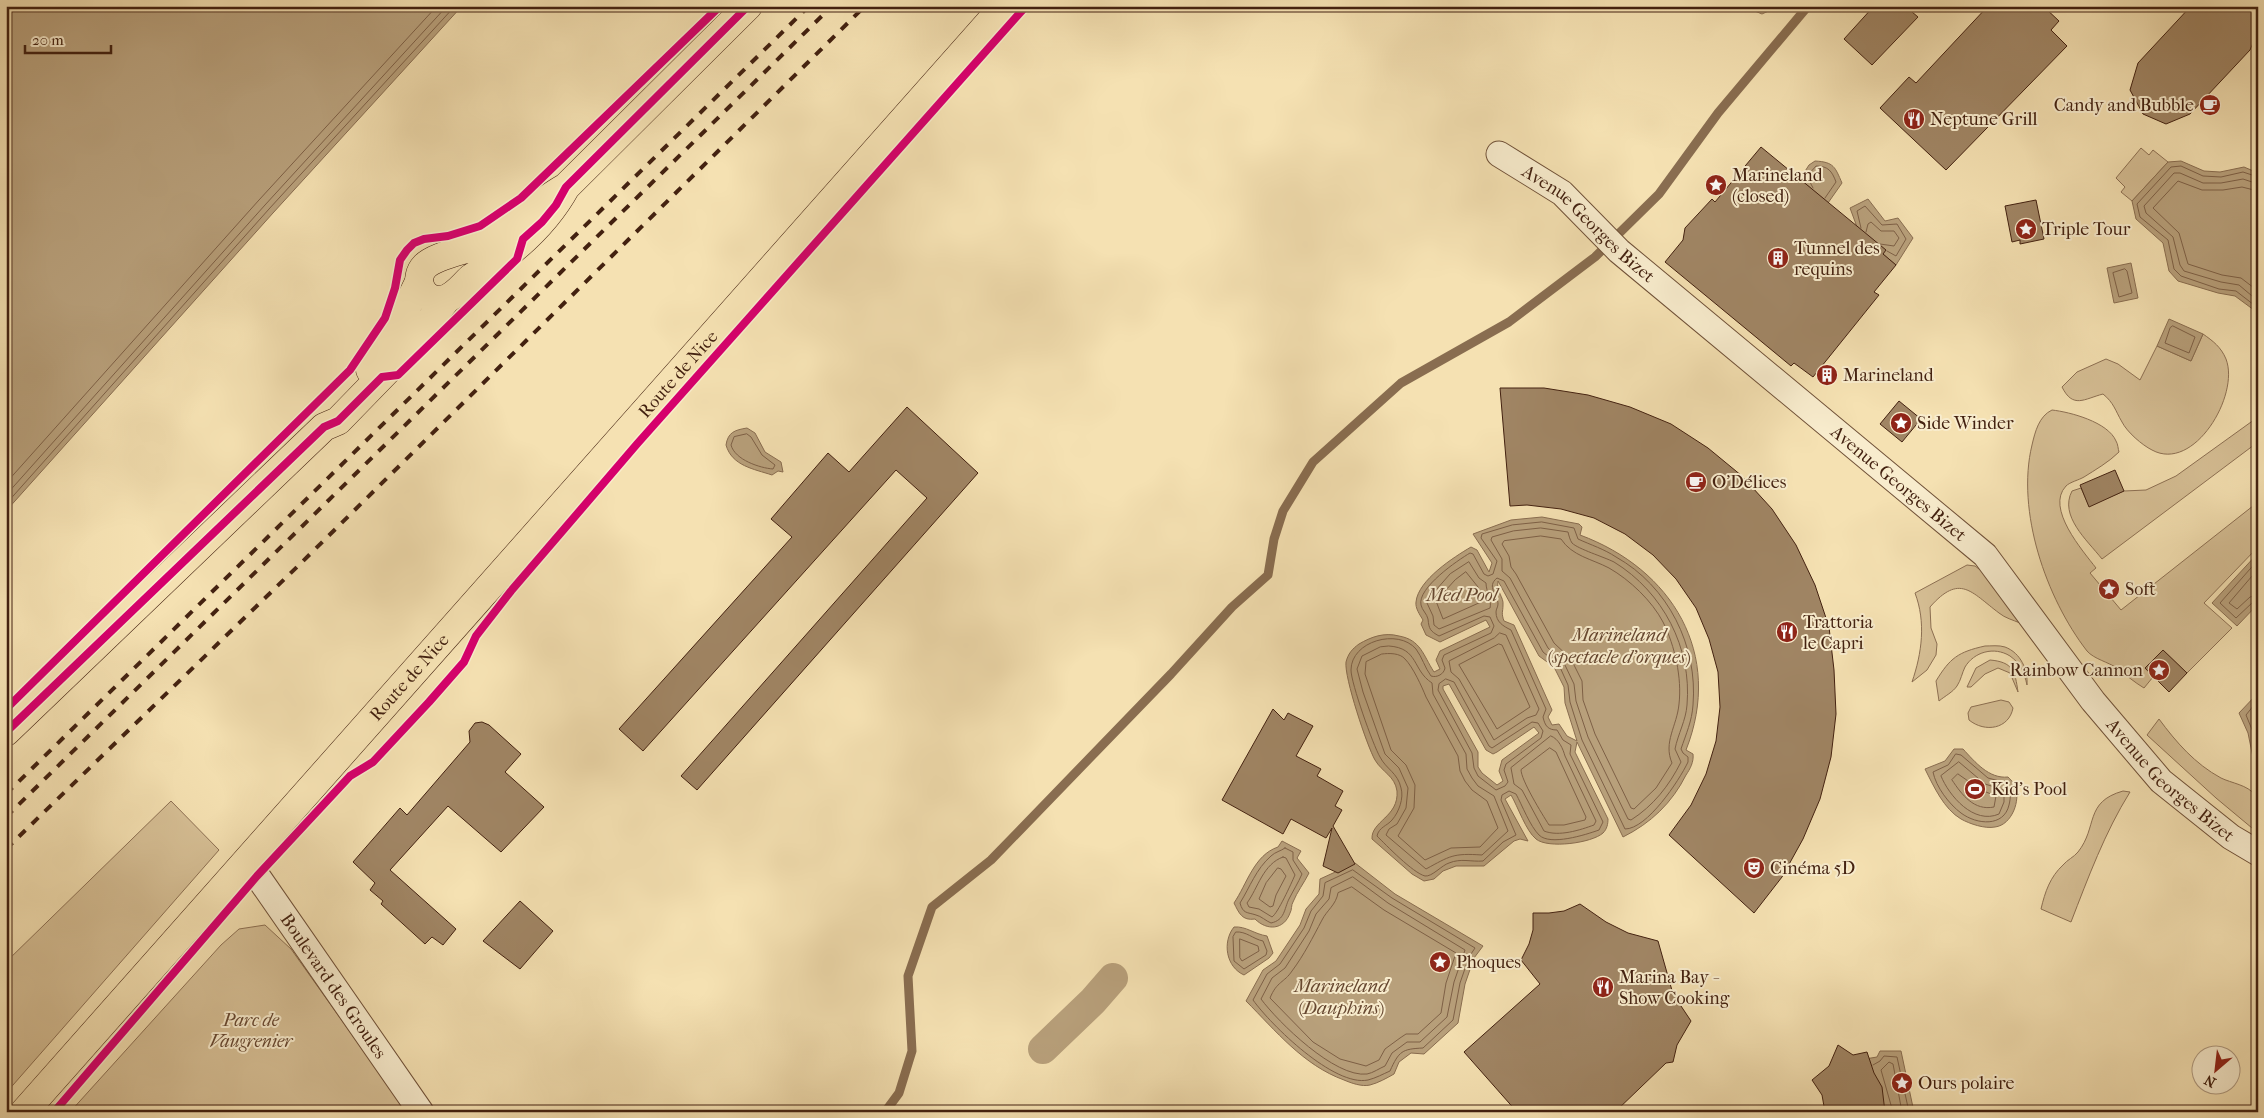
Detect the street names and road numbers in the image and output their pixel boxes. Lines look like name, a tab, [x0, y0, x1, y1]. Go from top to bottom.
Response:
street label: Avenue Georges Bizet	[1517, 160, 1659, 288]
street label: Route de Nice	[634, 326, 722, 422]
street label: Avenue Georges Bizet	[1826, 421, 1971, 546]
street label: Route de Nice	[366, 630, 454, 725]
street label: Avenue Georges Bizet	[2101, 714, 2239, 847]
street label: Boulevard des Groules	[276, 910, 391, 1063]

